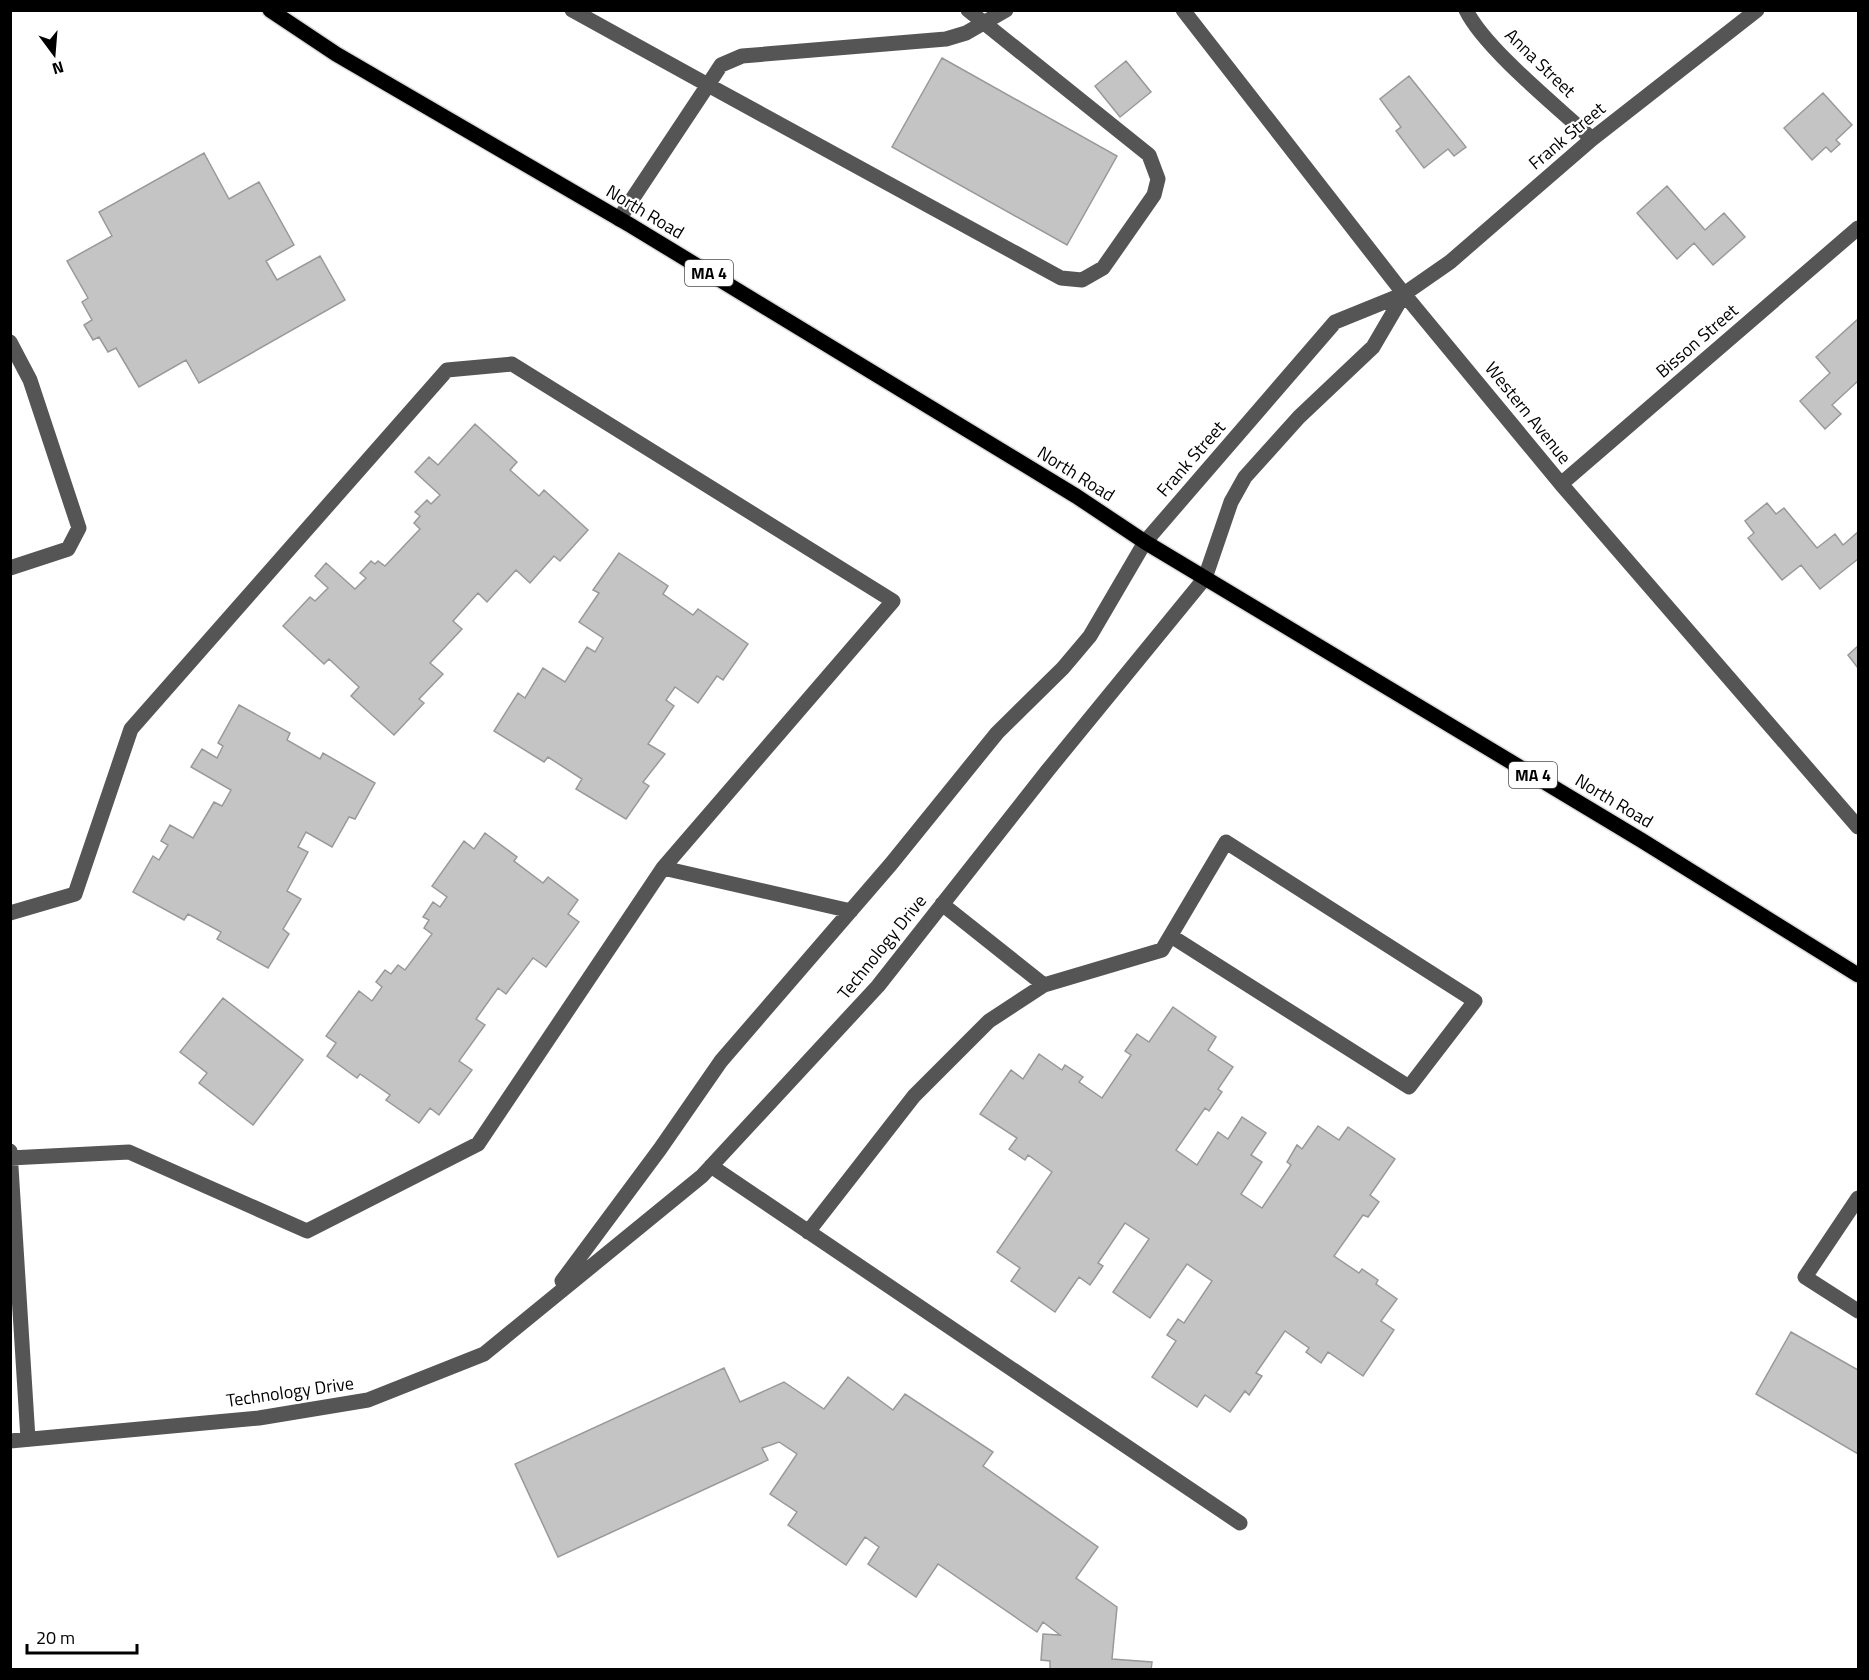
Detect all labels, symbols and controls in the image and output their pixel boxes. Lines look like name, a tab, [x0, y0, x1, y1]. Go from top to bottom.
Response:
street label: Anna Street	[1499, 22, 1582, 104]
north arrow	[24, 24, 84, 84]
text: N	[49, 55, 67, 81]
street label: Frank Street	[1522, 95, 1611, 176]
street label: North Road	[601, 178, 689, 245]
road number: MA 4	[685, 260, 733, 286]
street label: Bisson Street	[1650, 297, 1744, 384]
street label: Western Avenue	[1479, 356, 1578, 470]
street label: Frank Street	[1150, 414, 1232, 503]
street label: North Road	[1032, 439, 1120, 508]
road number: MA 4	[1509, 762, 1557, 788]
street label: North Road	[1570, 767, 1658, 834]
street label: Technology Drive	[831, 888, 933, 1005]
street label: Technology Drive	[224, 1369, 355, 1414]
scale bar	[27, 1617, 136, 1655]
text: 20 m	[36, 1624, 75, 1651]

